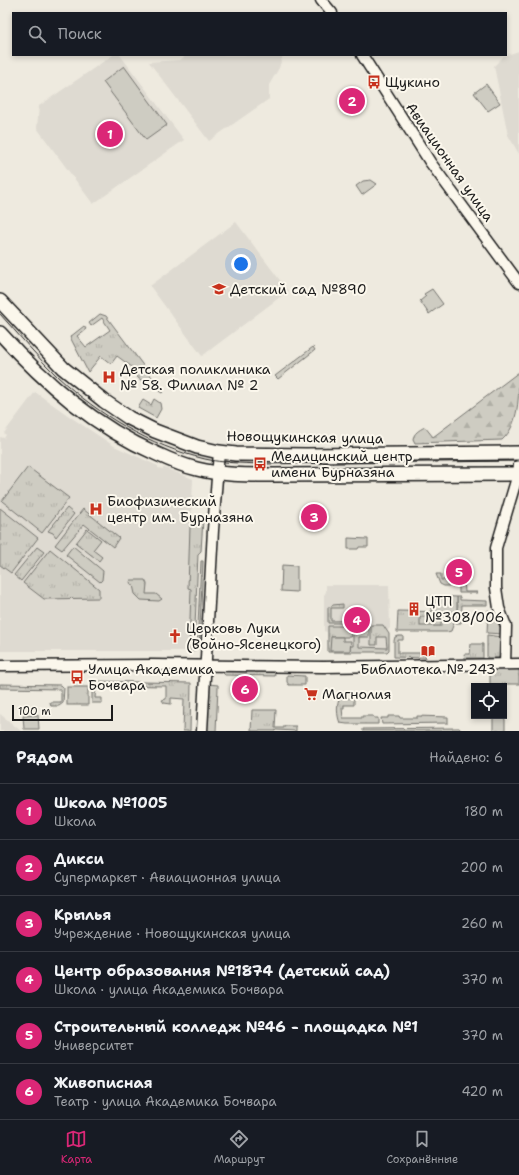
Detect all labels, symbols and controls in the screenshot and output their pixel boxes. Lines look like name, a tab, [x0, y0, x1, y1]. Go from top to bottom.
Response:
search box	[12, 12, 507, 56]
icon: search	[26, 23, 48, 45]
text: Поиск	[58, 24, 102, 44]
place label: Щукино	[385, 73, 440, 91]
bus stop icon: Щукино	[366, 74, 382, 90]
pin: 2	[339, 86, 365, 116]
street label: Авиационная улица	[402, 99, 498, 225]
pin: 1	[97, 119, 123, 149]
your location	[231, 254, 251, 274]
place label: Детский сад №890	[230, 280, 366, 298]
school or university icon: Детский сад №890	[211, 281, 227, 297]
place label: Детская поликлиника № 58. Филиал № 2	[120, 360, 271, 394]
hospital icon: Детская поликлиника № 58. Филиал № 2	[101, 369, 117, 385]
street label: Новощукинская улица	[226, 427, 384, 447]
place label: Медицинский центр имени Бурназяна	[271, 447, 413, 481]
bus stop icon: Медицинский центр имени Бурназяна	[252, 456, 268, 472]
place label: Биофизический центр им. Бурназяна	[107, 492, 254, 526]
hospital icon: Биофизический центр им. Бурназяна	[88, 501, 104, 517]
pin: 3	[301, 502, 327, 532]
pin: 5	[446, 557, 472, 587]
place label: ЦТП №308/006	[425, 592, 504, 626]
building icon: ЦТП №308/006	[406, 601, 422, 617]
pin: 4	[344, 605, 370, 635]
place label: Церковь Луки (Войно-Ясенецкого)	[186, 619, 321, 653]
church icon: Церковь Луки (Войно-Ясенецкого)	[167, 628, 183, 644]
library icon: Библиотека № 243	[420, 643, 436, 659]
place label: Улица Академика Бочвара	[88, 660, 214, 694]
place label: Библиотека № 243	[360, 660, 496, 678]
bus stop icon: Улица Академика Бочвара	[69, 669, 85, 685]
pin: 6	[232, 674, 258, 704]
map controls	[471, 683, 507, 719]
button: locate	[471, 683, 507, 719]
place label: Магнолия	[322, 685, 391, 703]
supermarket icon: Магнолия	[303, 686, 319, 702]
scale bar	[12, 703, 113, 722]
text: 100 m	[18, 704, 51, 719]
text: Рядом	[16, 746, 73, 768]
text: Найдено: 6	[429, 749, 503, 766]
text: Школа №1005	[54, 793, 167, 813]
text: 1	[26, 803, 32, 820]
text: 180 m	[464, 803, 503, 820]
text: Школа	[54, 813, 96, 830]
text: Дикси	[54, 849, 104, 869]
text: 2	[24, 859, 34, 876]
text: 200 m	[461, 859, 503, 876]
text: Супермаркет · Авиационная улица	[54, 869, 281, 886]
text: Крылья	[54, 905, 111, 925]
text: 3	[24, 915, 34, 932]
text: 260 m	[461, 915, 503, 932]
text: Учреждение · Новощукинская улица	[54, 925, 290, 942]
text: Центр образования №1874 (детский сад)	[54, 961, 390, 981]
text: 4	[24, 971, 34, 988]
text: 370 m	[461, 971, 503, 988]
text: Школа · улица Академика Бочвара	[54, 981, 284, 998]
text: Строительный колледж №46 - площадка №1	[54, 1017, 418, 1037]
text: 5	[25, 1027, 33, 1044]
text: 370 m	[461, 1027, 503, 1044]
text: Университет	[54, 1037, 133, 1054]
text: Живописная	[54, 1073, 153, 1093]
text: 6	[24, 1083, 34, 1100]
text: 420 m	[461, 1083, 503, 1100]
text: Театр · улица Академика Бочвара	[54, 1093, 277, 1110]
tab: Карта	[61, 1128, 92, 1167]
tab: Маршрут	[214, 1128, 265, 1167]
tab: Сохранённые	[386, 1128, 458, 1167]

